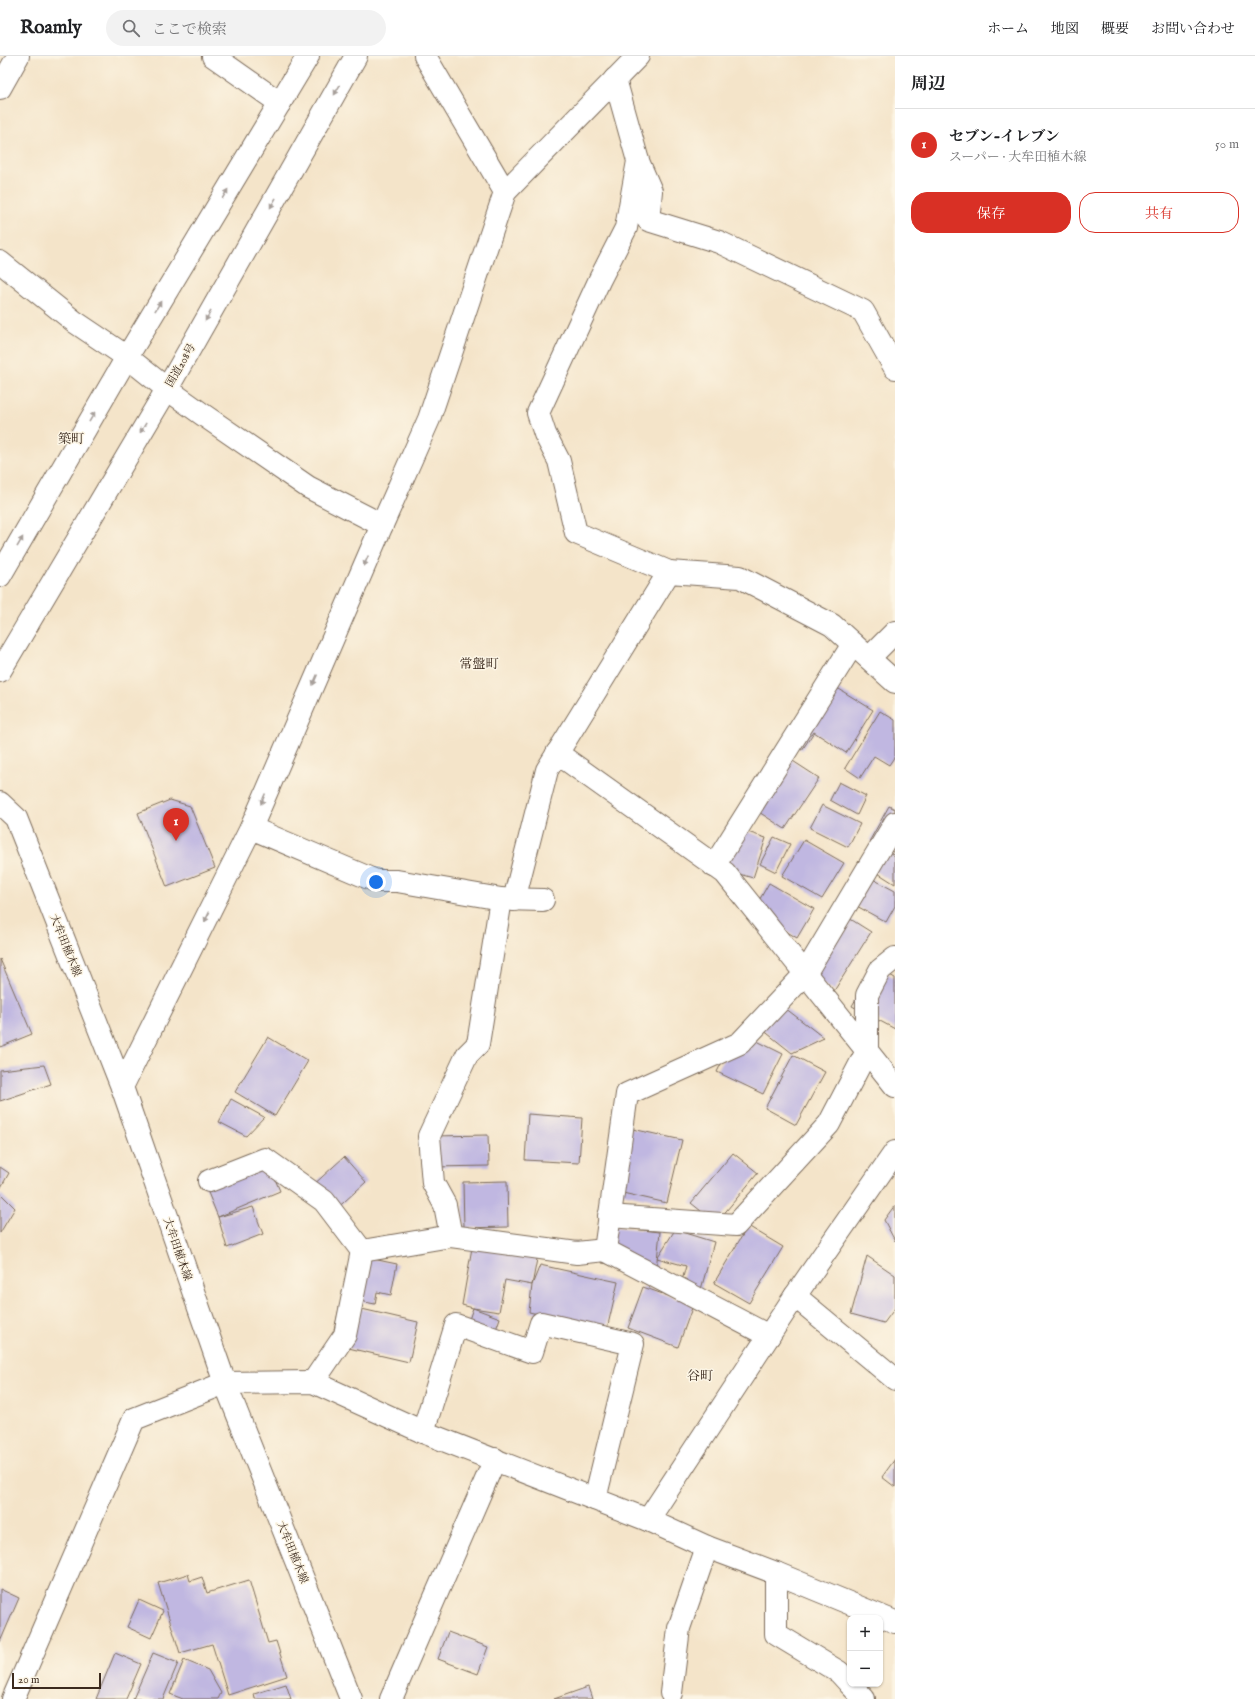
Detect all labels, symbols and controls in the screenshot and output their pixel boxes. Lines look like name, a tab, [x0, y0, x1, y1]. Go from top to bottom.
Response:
search box	[106, 10, 386, 46]
text: Roamly	[20, 16, 82, 40]
icon: search	[120, 17, 142, 39]
text: ここで検索	[152, 20, 227, 39]
text: ホーム	[987, 20, 1029, 38]
text: 地図	[1051, 20, 1079, 38]
text: 概要	[1101, 20, 1129, 38]
text: お問い合わせ	[1151, 20, 1235, 38]
text: 周辺	[911, 74, 945, 95]
one-way arrow	[334, 84, 341, 96]
text: セブン-イレブン	[949, 127, 1060, 146]
text: 1	[922, 136, 926, 153]
text: 50 m	[1215, 136, 1239, 153]
text: スーパー · 大牟田植木線	[949, 149, 1086, 166]
one-way arrow	[222, 188, 229, 200]
button: 保存	[911, 192, 1071, 233]
button: 共有	[1079, 192, 1239, 233]
one-way arrow	[269, 197, 276, 209]
one-way arrow	[155, 300, 162, 312]
one-way arrow	[205, 310, 212, 322]
street label: 国道208号	[163, 341, 199, 390]
one-way arrow	[89, 411, 96, 423]
one-way arrow	[140, 422, 147, 434]
district label: 築町	[58, 431, 84, 448]
one-way arrow	[16, 536, 23, 548]
one-way arrow	[363, 555, 369, 566]
district label: 常盤町	[459, 656, 499, 673]
one-way arrow	[311, 674, 318, 686]
one-way arrow	[260, 794, 266, 805]
pin: 1	[163, 808, 189, 841]
your location	[366, 872, 386, 892]
one-way arrow	[204, 911, 210, 922]
street label: 大牟田植木線	[46, 912, 84, 979]
street label: 大牟田植木線	[160, 1216, 194, 1283]
district label: 谷町	[687, 1368, 713, 1385]
street label: 大牟田植木線	[273, 1519, 311, 1586]
map controls	[847, 1615, 883, 1687]
button: +	[847, 1615, 883, 1651]
button: −	[847, 1651, 883, 1687]
scale bar	[12, 1671, 101, 1690]
text: 20 m	[18, 1673, 39, 1687]

